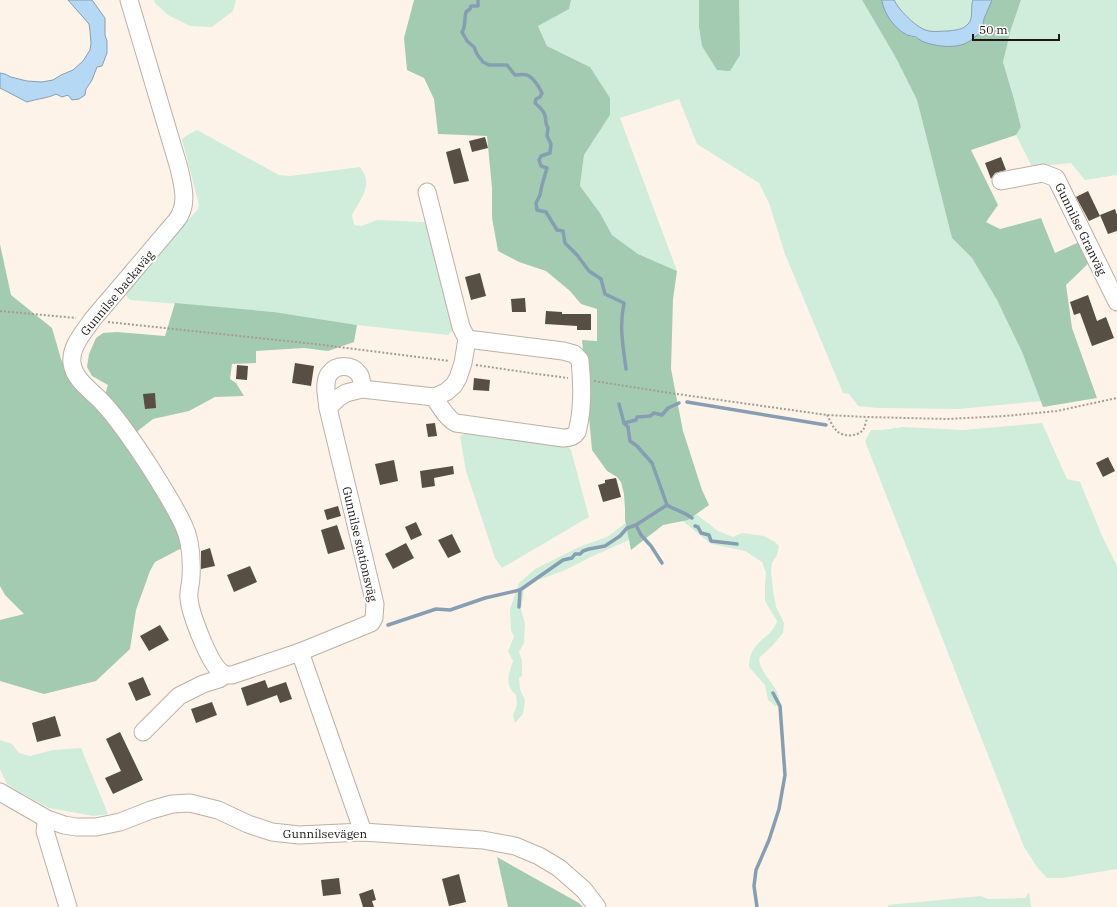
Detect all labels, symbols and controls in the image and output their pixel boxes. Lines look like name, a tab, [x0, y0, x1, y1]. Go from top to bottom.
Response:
scale bar	[973, 16, 1059, 42]
text: 50 m	[979, 22, 1008, 37]
street label: Gunnilse Granväg	[1052, 180, 1110, 278]
street label: Gunnilse backaväg	[77, 247, 157, 339]
street label: Gunnilse stationsväg	[339, 485, 381, 604]
street label: Gunnilsevägen	[283, 826, 368, 841]

